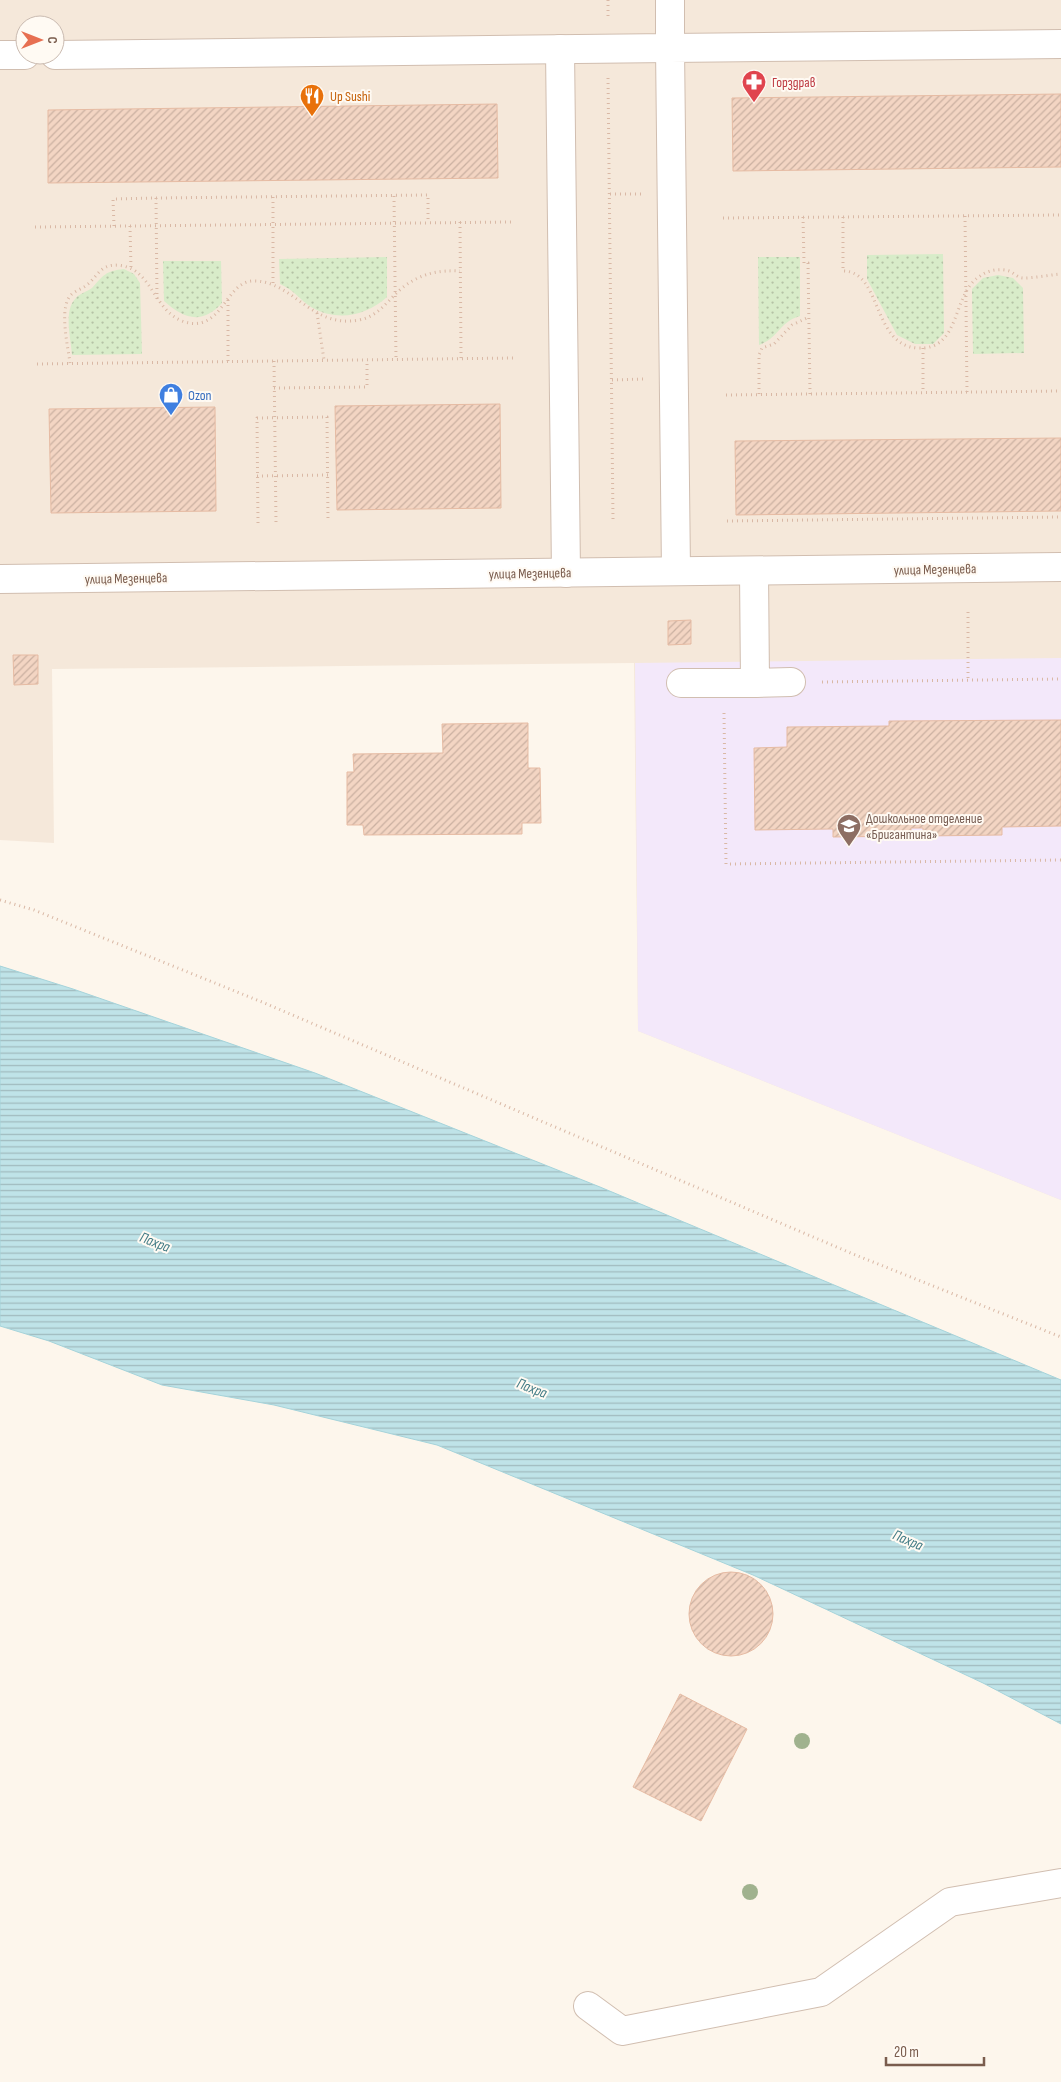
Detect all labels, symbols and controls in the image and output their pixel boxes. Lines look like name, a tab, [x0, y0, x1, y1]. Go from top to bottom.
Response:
north arrow	[15, 15, 65, 65]
text: С	[44, 36, 61, 44]
pharmacy icon: Горздрав	[741, 69, 767, 103]
place label: Горздрав	[772, 74, 816, 91]
restaurant icon: Up Sushi	[299, 83, 325, 117]
place label: Up Sushi	[330, 88, 370, 105]
shop icon: Ozon	[158, 382, 184, 416]
place label: Ozon	[188, 387, 212, 404]
street label: улица Мезенцева	[893, 560, 977, 579]
street label: улица Мезенцева	[488, 564, 572, 583]
street label: улица Мезенцева	[84, 569, 168, 588]
place label: Дошкольное отделение «Бригантина»	[866, 810, 982, 843]
school or university icon: Дошкольное отделение «Бригантина»	[836, 813, 862, 847]
water label: Пахра	[137, 1228, 173, 1257]
water label: Пахра	[514, 1374, 550, 1403]
water label: Пахра	[890, 1526, 926, 1555]
scale bar	[886, 2034, 984, 2066]
text: 20 m	[894, 2043, 919, 2062]

